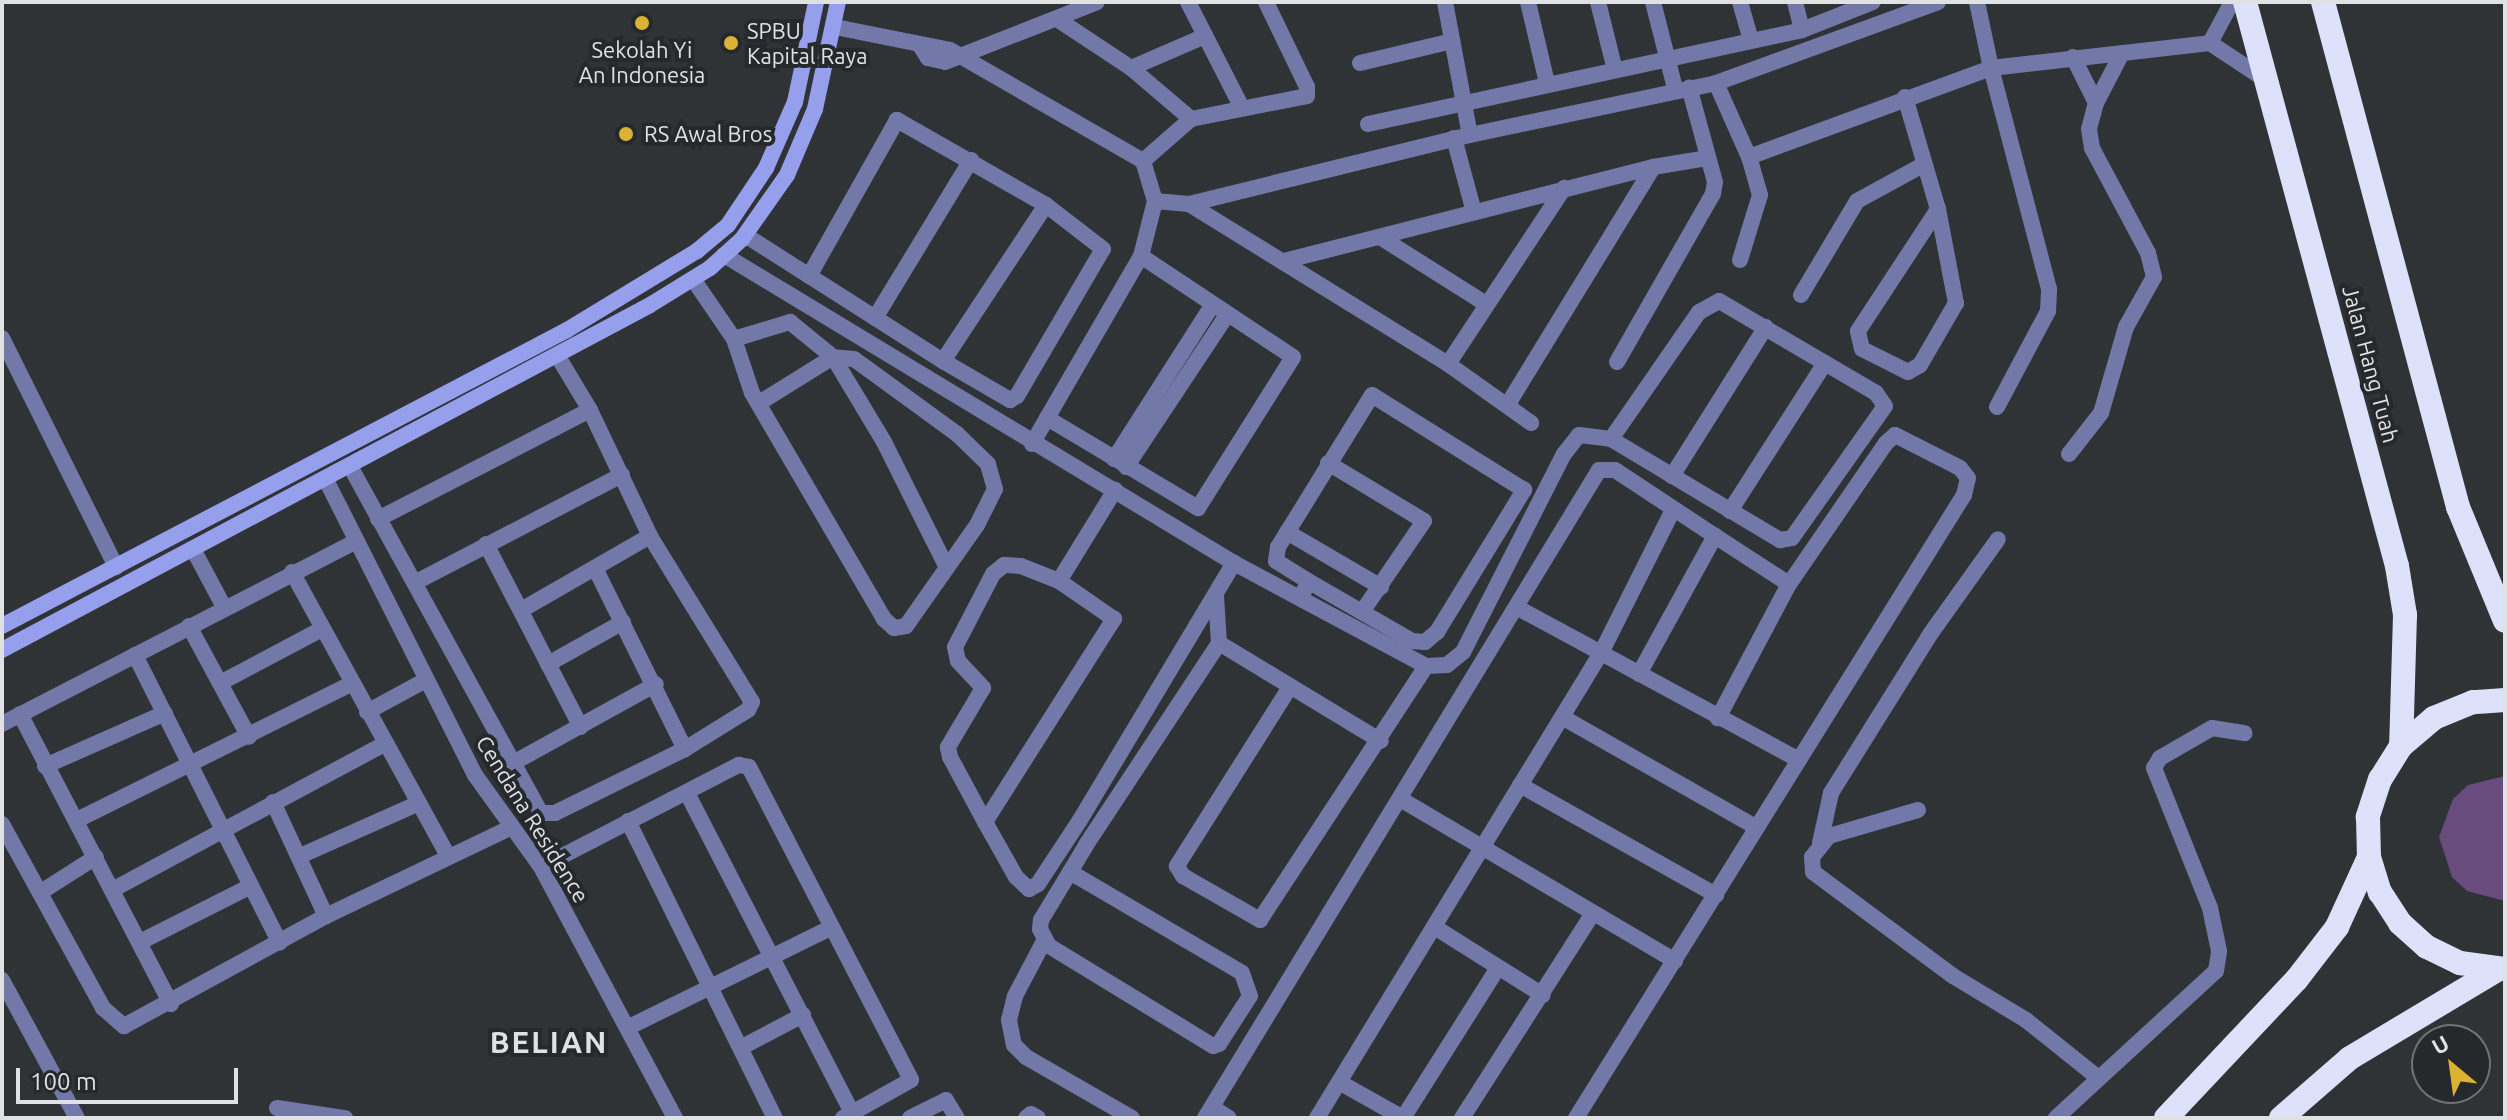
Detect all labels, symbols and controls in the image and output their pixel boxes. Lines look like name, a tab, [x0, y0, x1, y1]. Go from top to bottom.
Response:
marker: Sekolah Yi An Indonesia	[633, 14, 651, 32]
place label: SPBU Kapital Raya	[747, 17, 867, 68]
marker: SPBU Kapital Raya	[722, 34, 740, 52]
place label: Sekolah Yi An Indonesia	[579, 36, 705, 88]
place label: RS Awal Bros	[644, 121, 772, 147]
marker: RS Awal Bros	[615, 123, 637, 145]
street label: Jalan Hang Tuah	[2337, 282, 2405, 446]
street label: Cendana Residence	[471, 731, 595, 907]
district label: BELIAN	[490, 1024, 608, 1060]
north arrow	[2411, 1024, 2491, 1104]
text: U	[2427, 1030, 2453, 1059]
scale bar	[20, 1052, 242, 1102]
text: 100 m	[30, 1068, 97, 1095]

